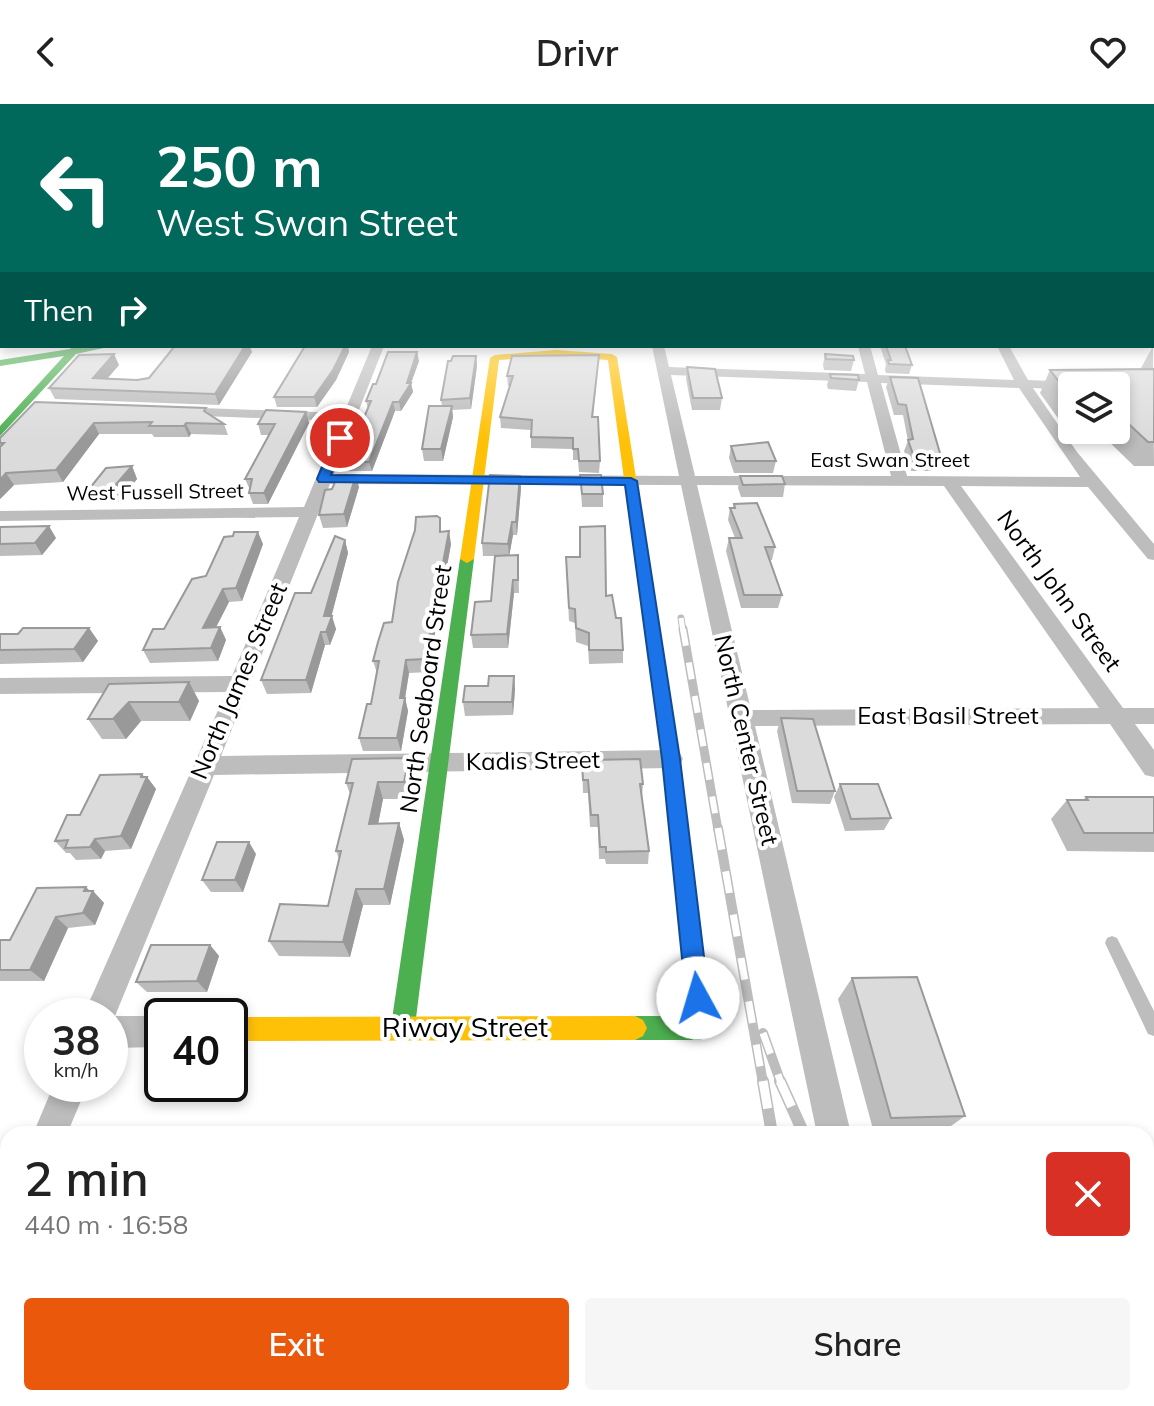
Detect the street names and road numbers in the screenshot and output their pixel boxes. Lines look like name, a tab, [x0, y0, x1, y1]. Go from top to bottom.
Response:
street label: East Swan Street	[810, 447, 970, 472]
street label: West Fussell Street	[66, 477, 244, 506]
street label: North John Street	[991, 504, 1128, 677]
street label: North Seaboard Street	[393, 563, 457, 815]
street label: North James Street	[183, 578, 293, 783]
street label: North Center Street	[708, 632, 786, 848]
street label: East Basil Street	[857, 700, 1039, 730]
street label: Kadis Street	[466, 744, 600, 776]
street label: Riway Street	[382, 1009, 548, 1044]

